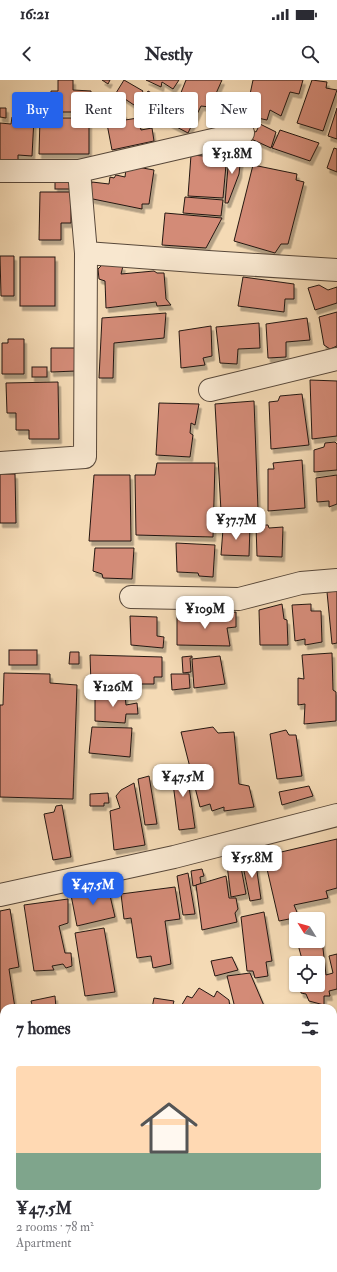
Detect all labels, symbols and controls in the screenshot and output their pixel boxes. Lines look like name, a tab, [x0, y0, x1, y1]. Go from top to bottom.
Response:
text: 16:21	[20, 5, 50, 24]
icon: back	[16, 43, 38, 65]
text: Nestly	[145, 43, 192, 66]
icon: search	[299, 43, 321, 65]
chip: Buy	[12, 92, 63, 128]
chip: Rent	[71, 92, 126, 128]
chip: Filters	[134, 92, 198, 128]
chip: New	[206, 92, 261, 128]
pin: ¥31.8M	[199, 141, 265, 175]
text: ¥31.8M	[212, 146, 252, 162]
pin: ¥37.7M	[203, 507, 269, 541]
text: ¥37.7M	[215, 512, 257, 528]
pin: ¥109M	[177, 596, 233, 630]
text: ¥109M	[185, 601, 225, 617]
pin: ¥126M	[85, 674, 141, 708]
text: ¥126M	[93, 679, 133, 695]
pin: ¥47.5M	[150, 764, 216, 798]
text: ¥47.5M	[162, 769, 204, 785]
pin: ¥55.8M	[219, 845, 285, 879]
text: ¥55.8M	[231, 850, 273, 866]
pin: ¥47.5M	[60, 872, 126, 906]
text: ¥47.5M	[72, 877, 114, 893]
north arrow	[289, 912, 325, 948]
map controls	[289, 912, 325, 992]
button: locate	[289, 956, 325, 992]
icon: filters	[299, 1017, 321, 1039]
text: 7 homes	[16, 1018, 71, 1039]
icon: home	[133, 1092, 205, 1164]
text: ¥47.5M	[16, 1198, 72, 1219]
text: 2 rooms · 78 m²	[16, 1219, 94, 1235]
text: Apartment	[16, 1235, 72, 1251]

